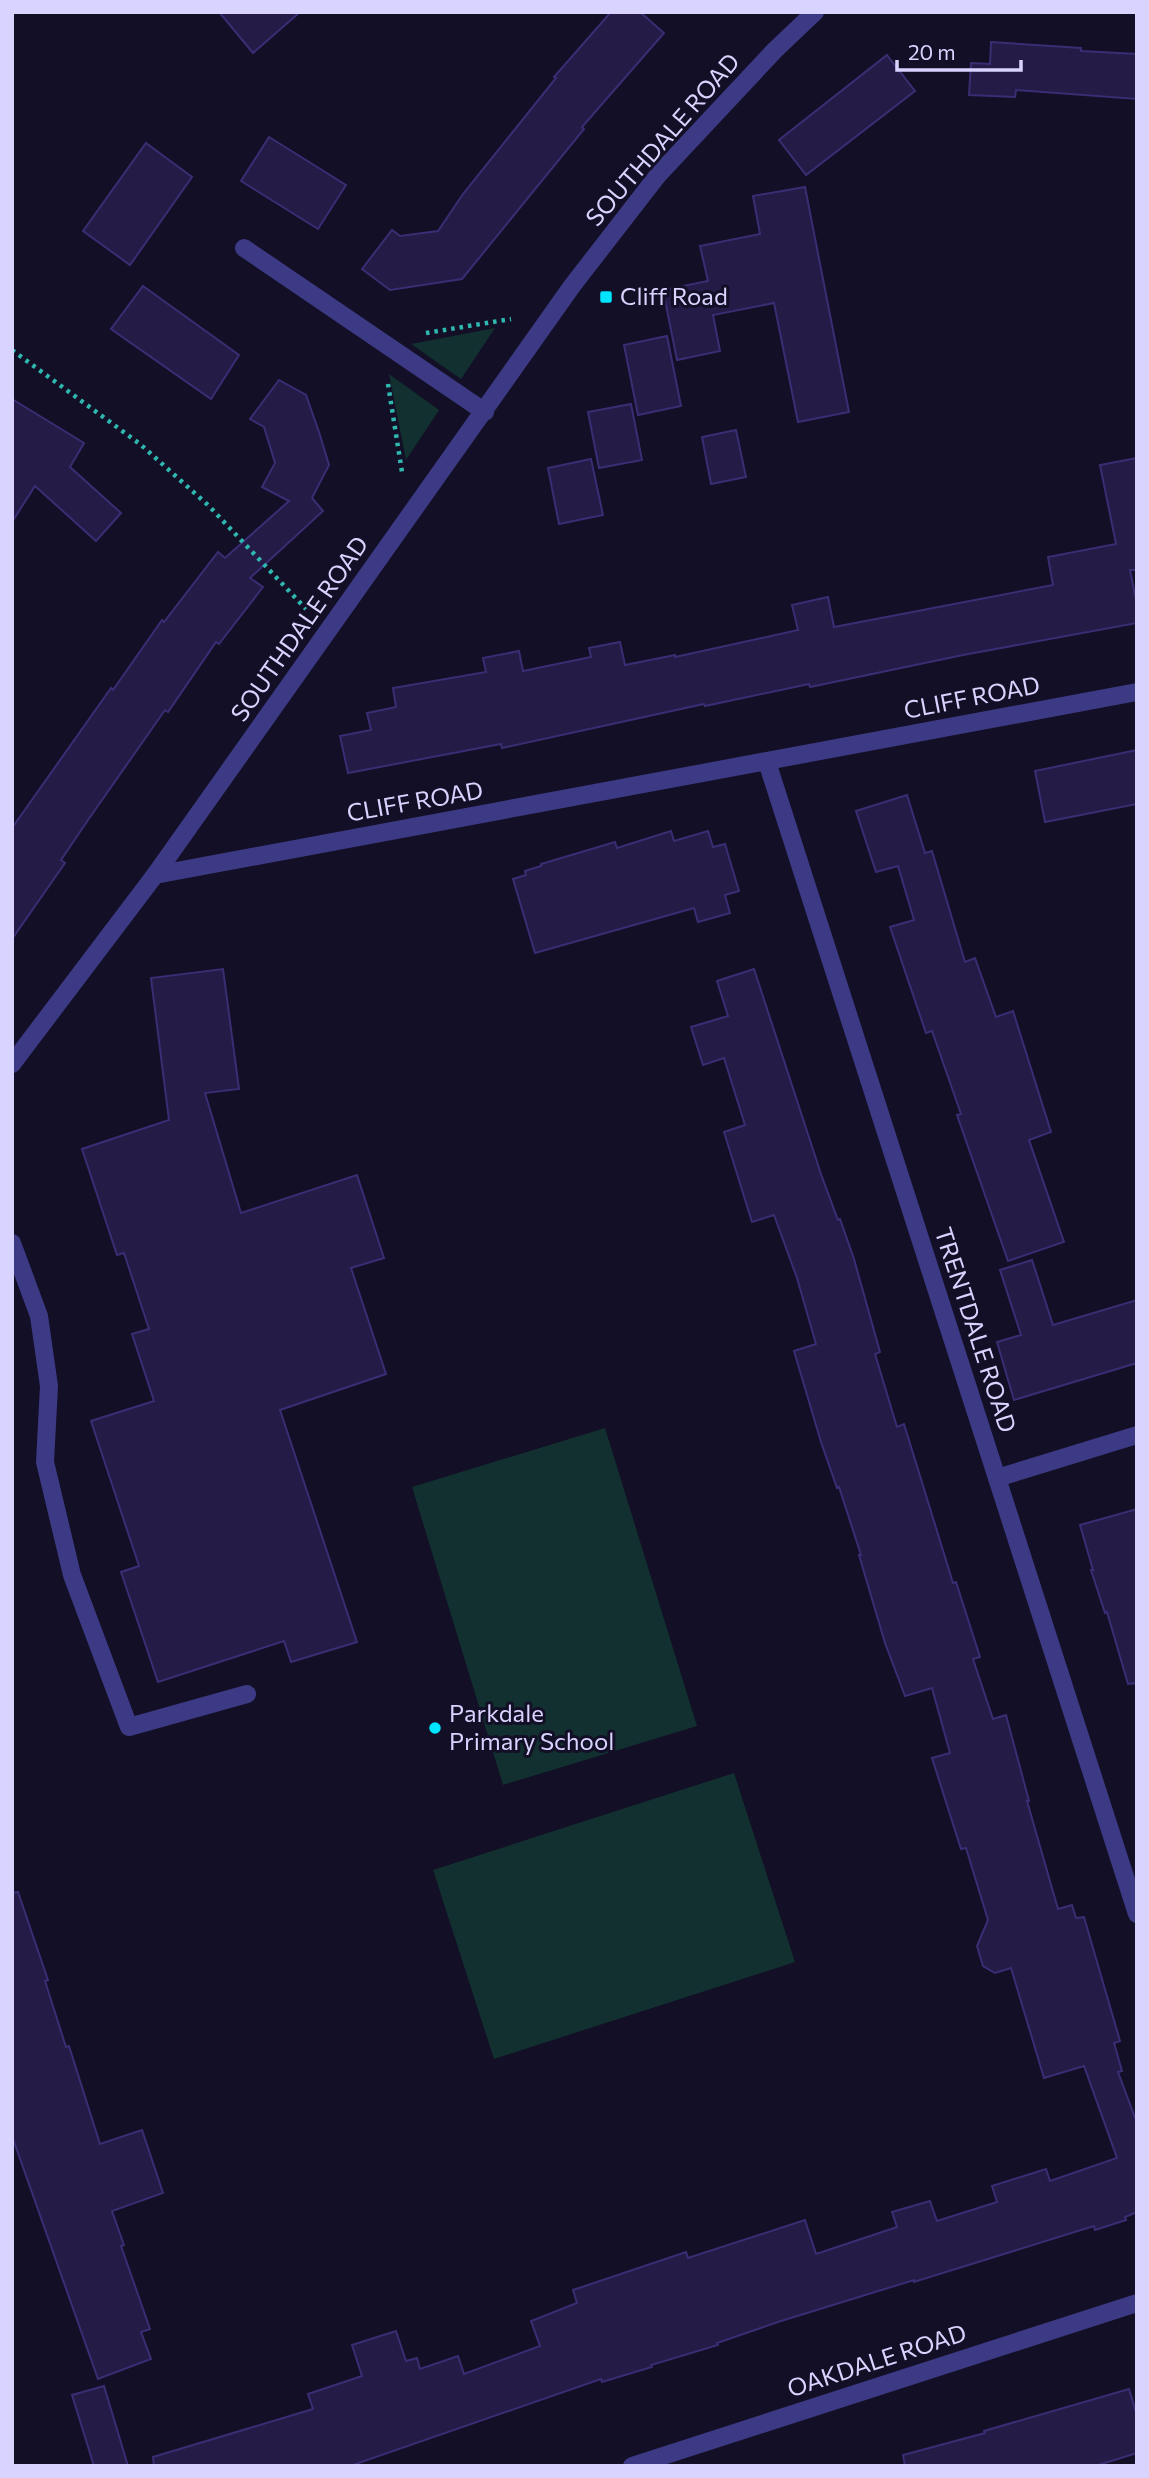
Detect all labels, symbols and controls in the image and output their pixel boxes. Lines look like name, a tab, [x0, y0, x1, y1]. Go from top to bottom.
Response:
scale bar	[897, 28, 1021, 72]
text: 20 m	[908, 39, 956, 64]
street label: SOUTHDALE ROAD	[579, 47, 745, 231]
place label: Cliff Road	[620, 281, 728, 310]
marker: Cliff Road	[598, 289, 614, 305]
street label: SOUTHDALE ROAD	[224, 530, 374, 726]
street label: CLIFF ROAD	[901, 669, 1042, 724]
street label: CLIFF ROAD	[344, 774, 485, 827]
street label: TRENTDALE ROAD	[930, 1223, 1023, 1436]
place label: Parkdale Primary School	[449, 1698, 614, 1755]
marker: Parkdale Primary School	[427, 1720, 443, 1736]
street label: OAKDALE ROAD	[783, 2317, 970, 2402]

